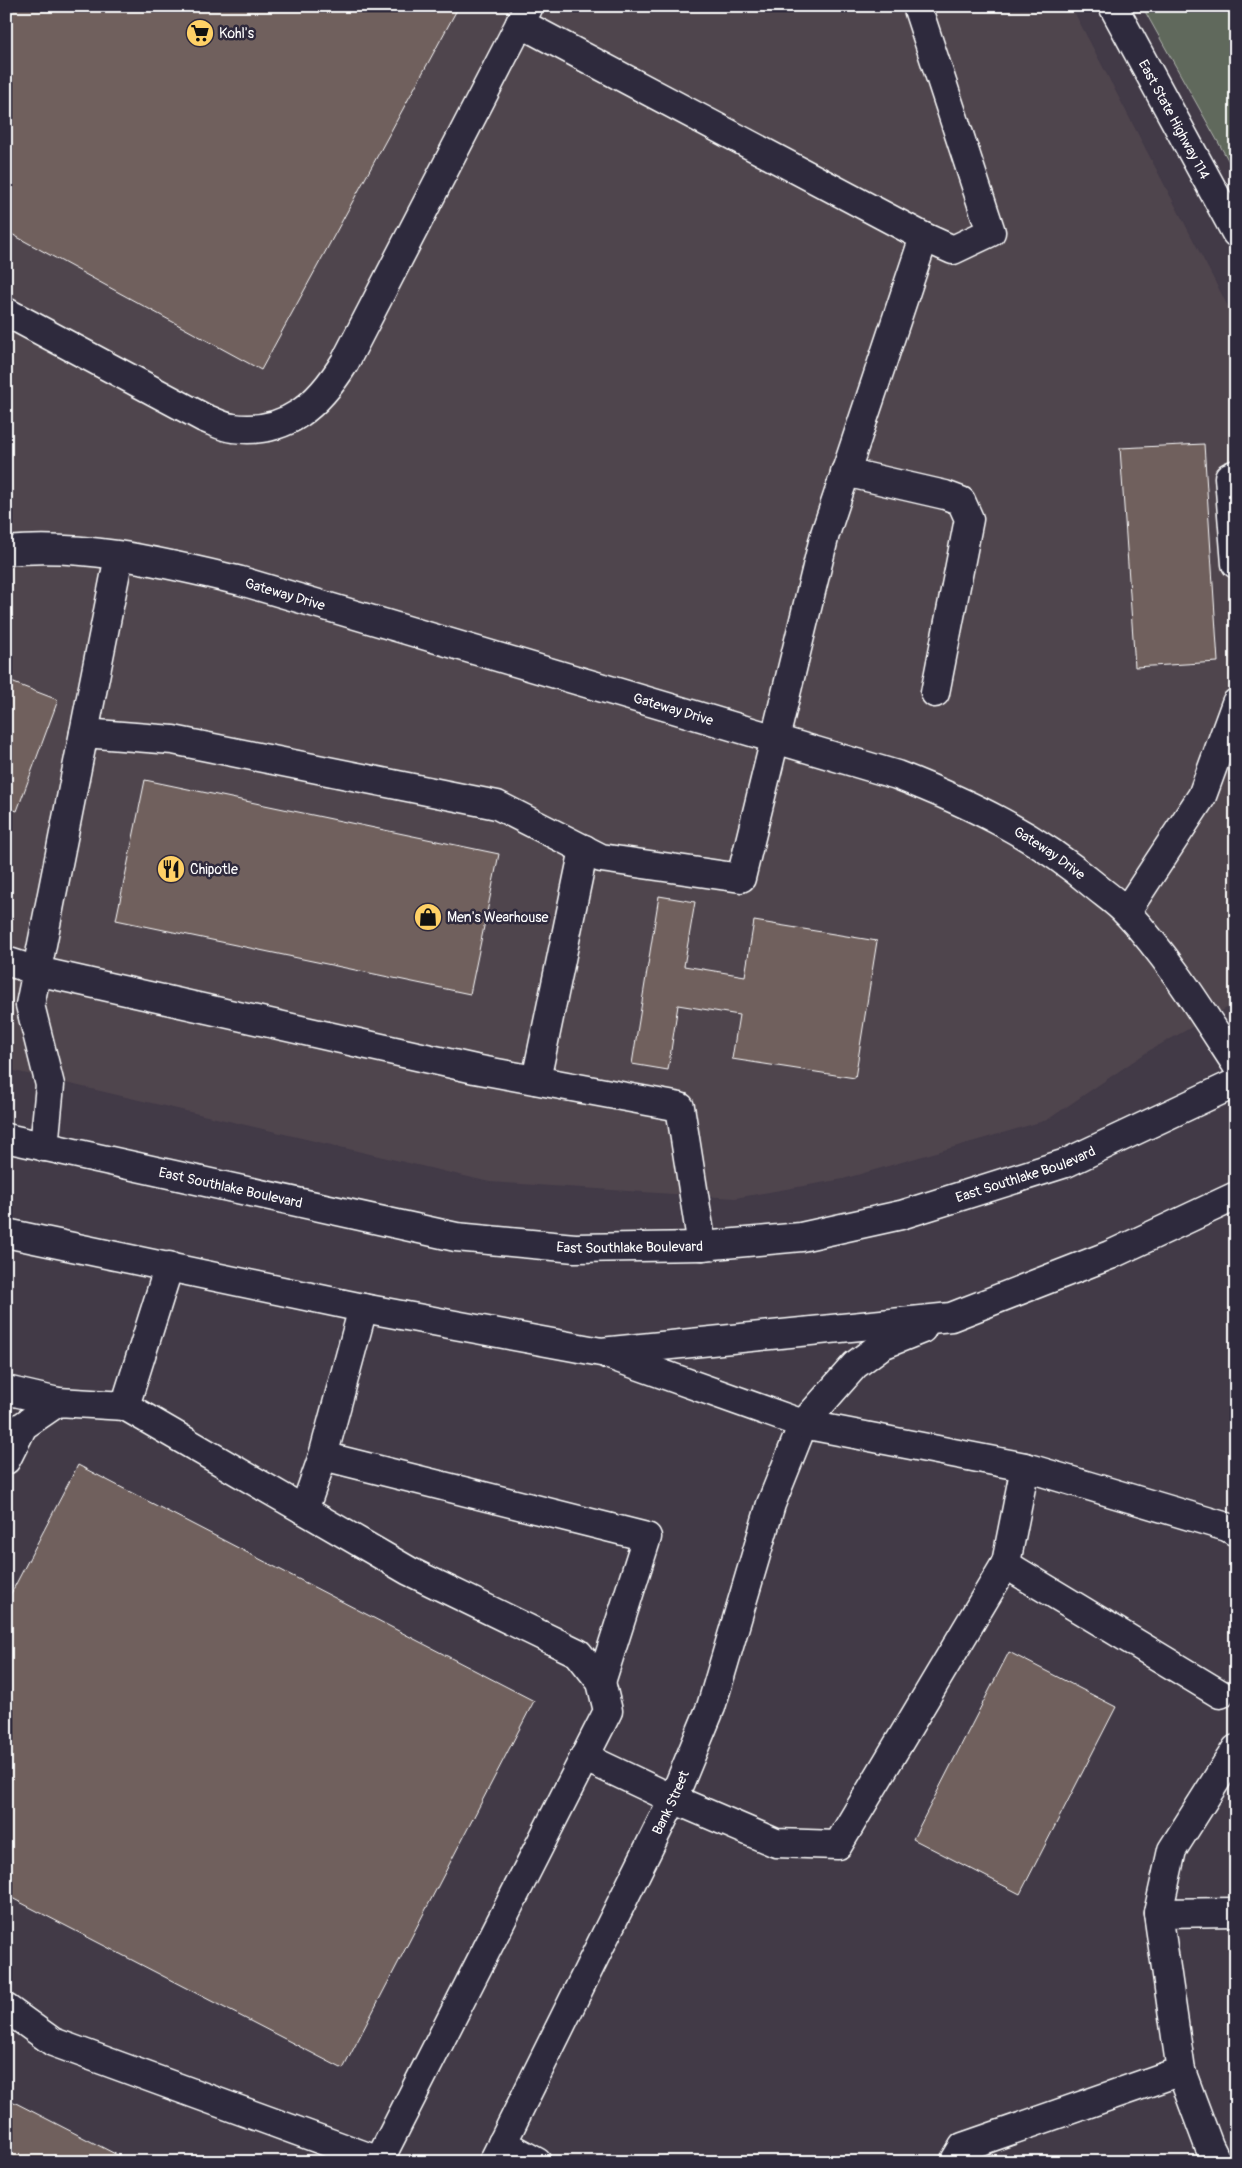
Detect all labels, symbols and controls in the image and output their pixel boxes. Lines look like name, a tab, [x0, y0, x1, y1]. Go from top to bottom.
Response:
supermarket icon: Kohl's	[185, 18, 215, 48]
place label: Kohl's	[219, 25, 255, 42]
street label: East State Highway 114	[1135, 57, 1214, 182]
street label: Gateway Drive	[243, 574, 327, 614]
street label: Gateway Drive	[631, 689, 716, 729]
street label: Gateway Drive	[1011, 823, 1089, 883]
restaurant icon: Chipotle	[156, 854, 186, 884]
place label: Chipotle	[190, 861, 238, 878]
shop icon: Men's Wearhouse	[413, 902, 443, 932]
place label: Men's Wearhouse	[447, 909, 548, 926]
street label: East Southlake Boulevard	[953, 1142, 1098, 1206]
street label: East Southlake Boulevard	[157, 1163, 304, 1211]
street label: East Southlake Boulevard	[556, 1237, 703, 1257]
street label: Bank Street	[648, 1767, 693, 1837]

